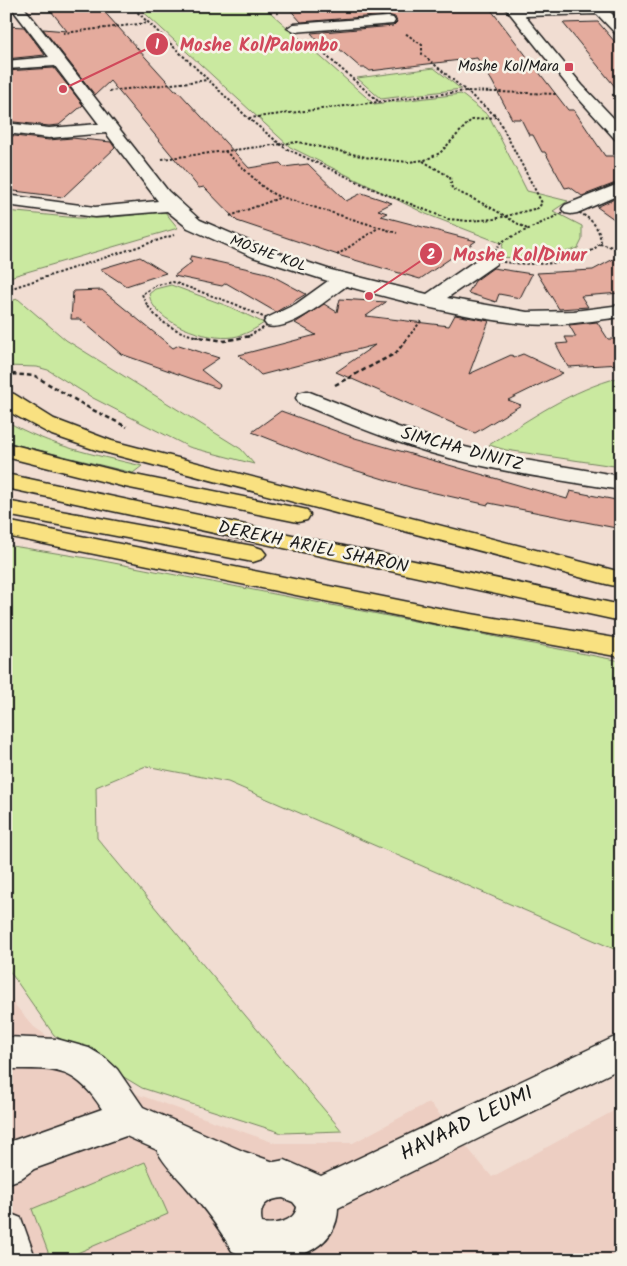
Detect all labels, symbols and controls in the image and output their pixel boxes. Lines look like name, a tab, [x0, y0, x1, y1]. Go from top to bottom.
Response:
callout: Moshe Kol/Palombo	[145, 27, 348, 61]
text: Moshe Kol/Palombo	[180, 31, 339, 61]
text: 1	[155, 33, 160, 57]
place label: Moshe Kol/Mara	[458, 55, 559, 79]
marker: Moshe Kol/Mara	[563, 61, 575, 73]
street label: MOSHE KOL	[226, 229, 310, 279]
callout: Moshe Kol/Dinur	[418, 237, 597, 271]
text: Moshe Kol/Dinur	[453, 241, 588, 271]
text: 2	[427, 243, 436, 267]
street label: SIMCHA DINITZ	[397, 420, 527, 480]
street label: DEREKH ARIEL SHARON	[215, 514, 411, 582]
street label: HAVAAD LEUMI	[395, 1077, 539, 1171]

